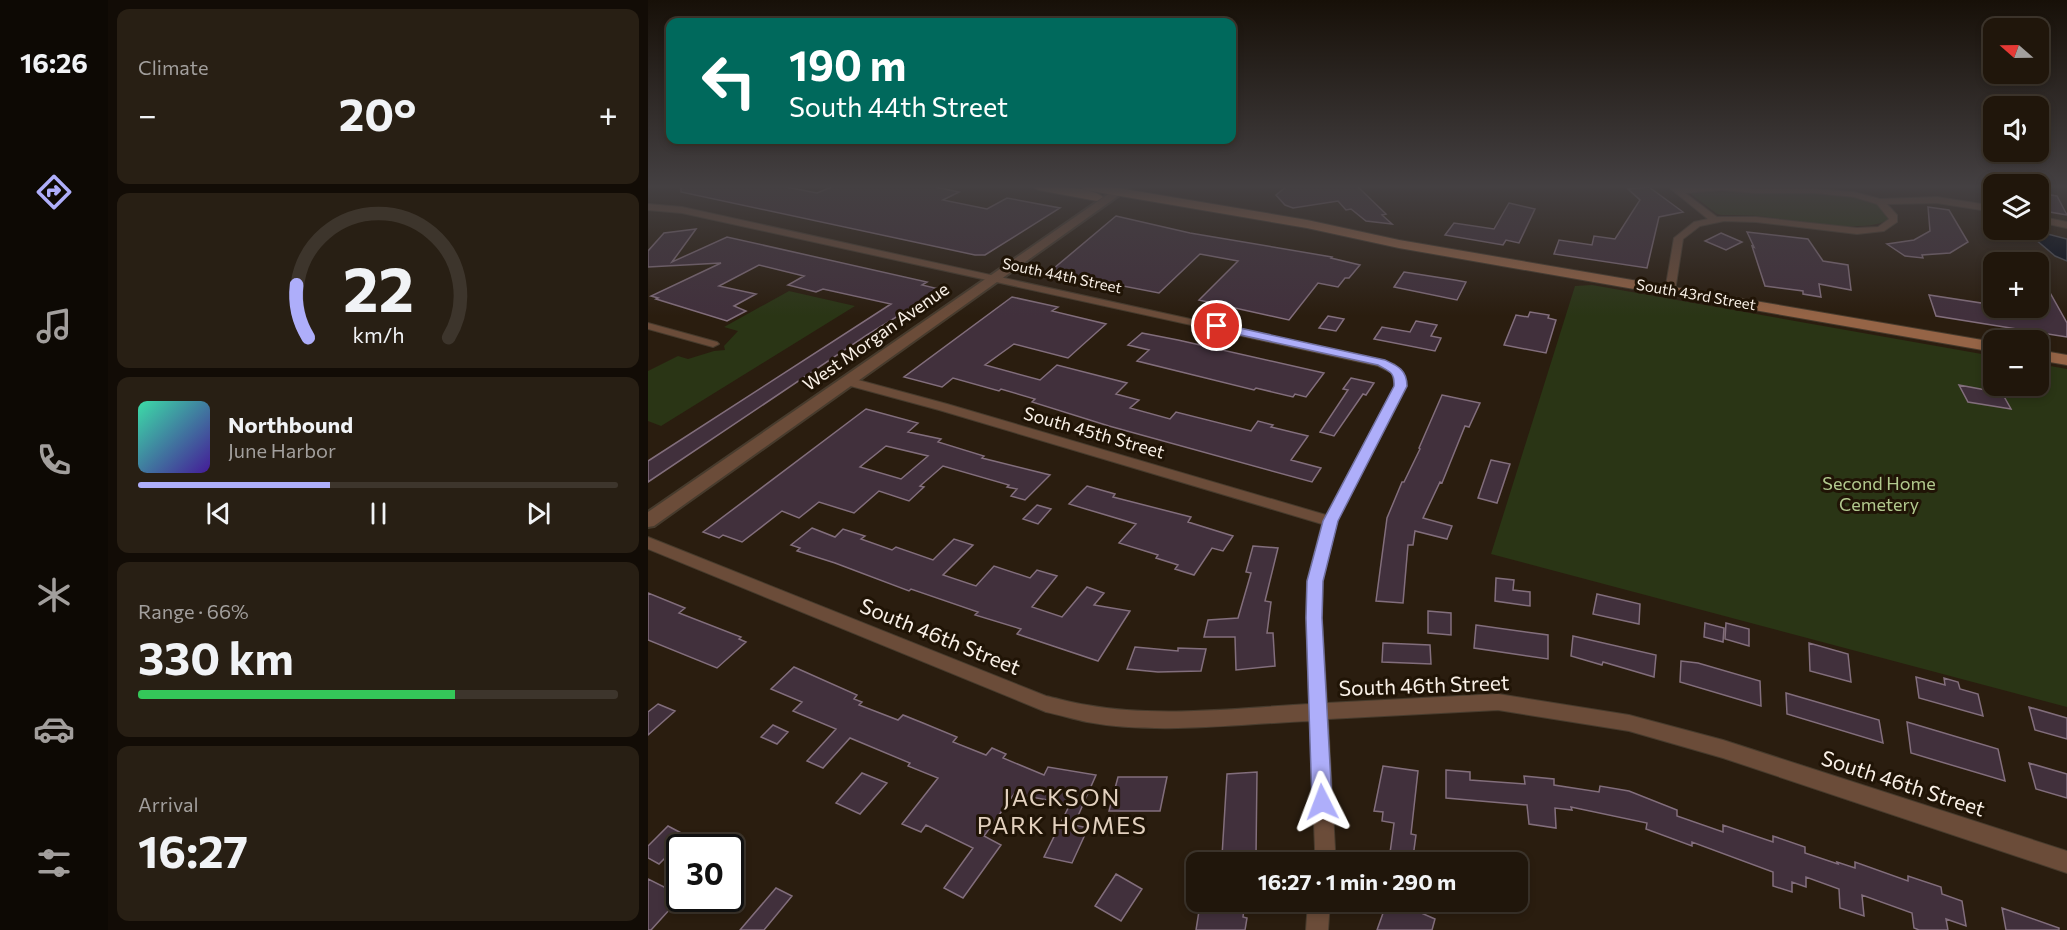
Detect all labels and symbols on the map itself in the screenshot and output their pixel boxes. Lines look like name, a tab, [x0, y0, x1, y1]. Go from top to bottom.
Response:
north arrow	[1983, 18, 2049, 84]
street label: South 44th Street	[1001, 254, 1124, 296]
street label: South 43rd Street	[1635, 275, 1757, 313]
street label: West Morgan Avenue	[798, 277, 953, 395]
pin	[1191, 300, 1242, 351]
street label: South 45th Street	[1021, 401, 1167, 463]
park label: Second Home Cemetery	[1822, 472, 1936, 515]
street label: South 46th Street	[857, 592, 1024, 679]
street label: South 46th Street	[1338, 669, 1510, 700]
street label: South 46th Street	[1818, 744, 1988, 821]
position arrow	[1290, 770, 1354, 834]
district label: JACKSON PARK HOMES	[977, 782, 1147, 839]
speed limit sign: 30	[666, 834, 744, 912]

